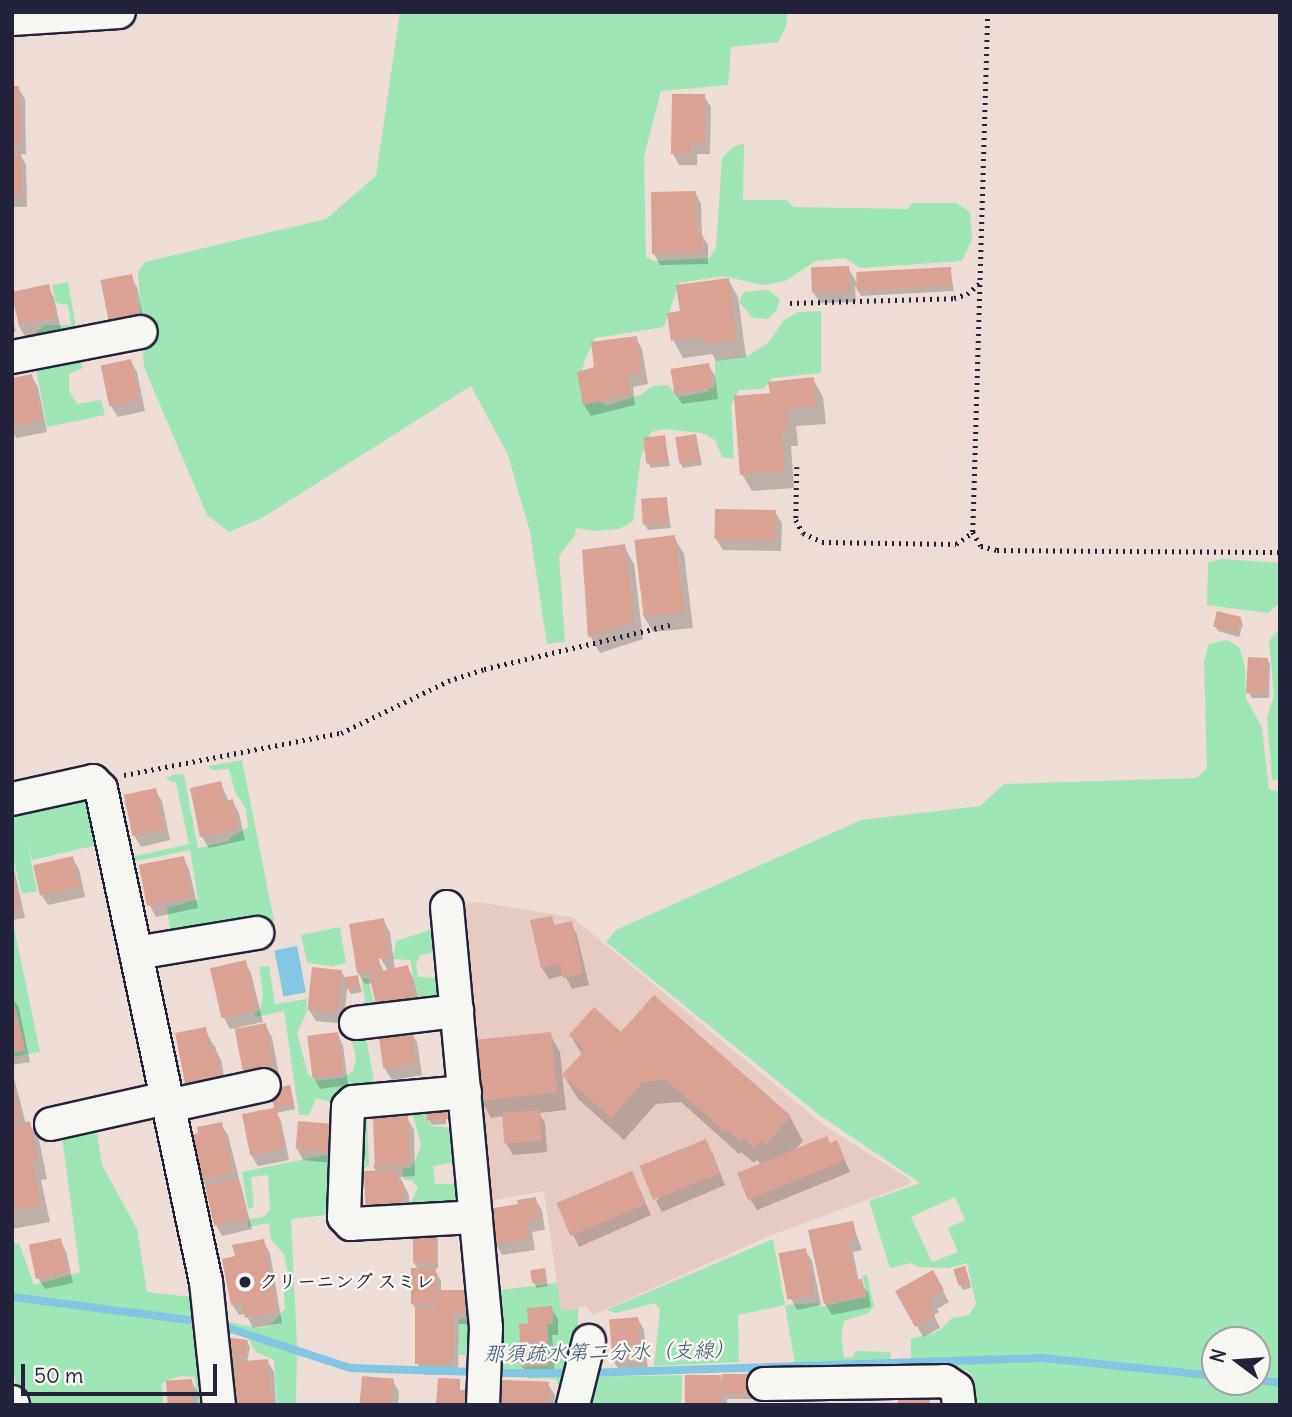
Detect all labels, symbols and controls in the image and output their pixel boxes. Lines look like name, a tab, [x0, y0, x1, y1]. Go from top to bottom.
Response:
place label: クリーニング スミレ	[259, 1271, 435, 1293]
marker: クリーニング スミレ	[237, 1274, 253, 1290]
north arrow	[1201, 1326, 1271, 1396]
water label: 那須疏水第二分水（支線）	[483, 1337, 735, 1367]
text: N	[1204, 1346, 1231, 1365]
scale bar	[24, 1350, 220, 1394]
text: 50 m	[34, 1362, 83, 1389]

